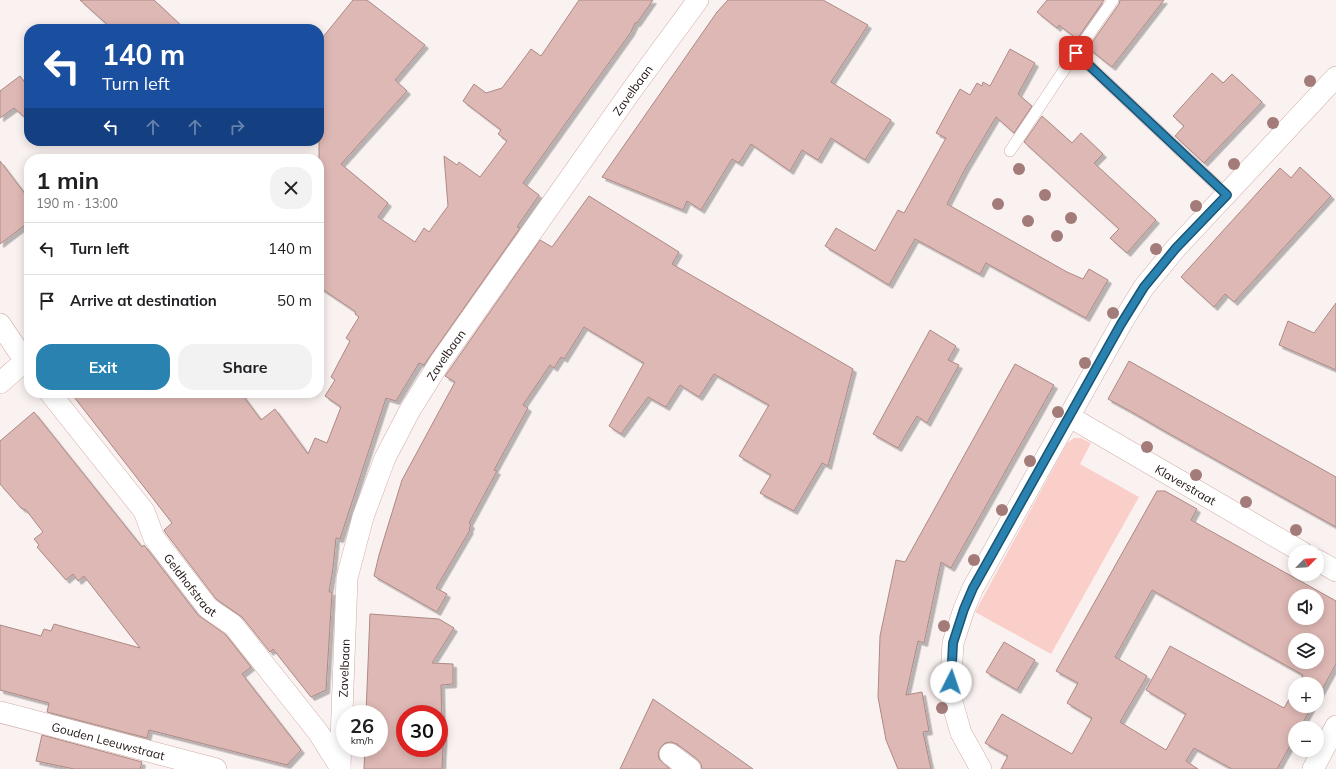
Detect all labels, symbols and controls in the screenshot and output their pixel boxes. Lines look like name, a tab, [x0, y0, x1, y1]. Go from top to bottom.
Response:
pin	[1059, 36, 1093, 70]
text: 140 m	[102, 37, 185, 72]
icon: left	[36, 40, 88, 92]
icon: arrive	[1065, 42, 1087, 64]
street label: Zavelbaan	[609, 62, 655, 118]
text: Turn left	[102, 72, 170, 95]
icon: left	[100, 116, 122, 138]
icon: ahead	[142, 116, 164, 138]
icon: ahead	[184, 116, 206, 138]
icon: right	[226, 116, 248, 138]
text: 1 min	[36, 165, 99, 195]
button: close	[270, 167, 312, 209]
text: 190 m · 13:00	[36, 195, 118, 211]
icon: left	[36, 238, 58, 260]
text: Turn left	[70, 239, 129, 258]
text: 140 m	[268, 239, 312, 258]
icon: arrive	[36, 290, 58, 312]
text: Arrive at destination	[70, 291, 217, 310]
text: 50 m	[277, 291, 312, 310]
street label: Zavelbaan	[423, 326, 468, 383]
button: Exit	[36, 344, 170, 390]
button: Share	[178, 344, 312, 390]
street label: Klaverstraat	[1153, 461, 1219, 508]
north arrow	[1288, 545, 1324, 581]
map controls	[1288, 545, 1324, 757]
street label: Geldhofstraat	[161, 550, 220, 619]
button: sound	[1288, 589, 1324, 625]
button: layers	[1288, 633, 1324, 669]
street label: Zavelbaan	[335, 639, 352, 698]
position arrow	[930, 661, 972, 703]
button: +	[1288, 677, 1324, 713]
speed limit sign: 30	[396, 705, 448, 757]
text: 26	[350, 713, 374, 738]
street label: Gouden Leeuwstraat	[50, 718, 166, 763]
button: −	[1288, 721, 1324, 757]
text: km/h	[351, 734, 373, 747]

